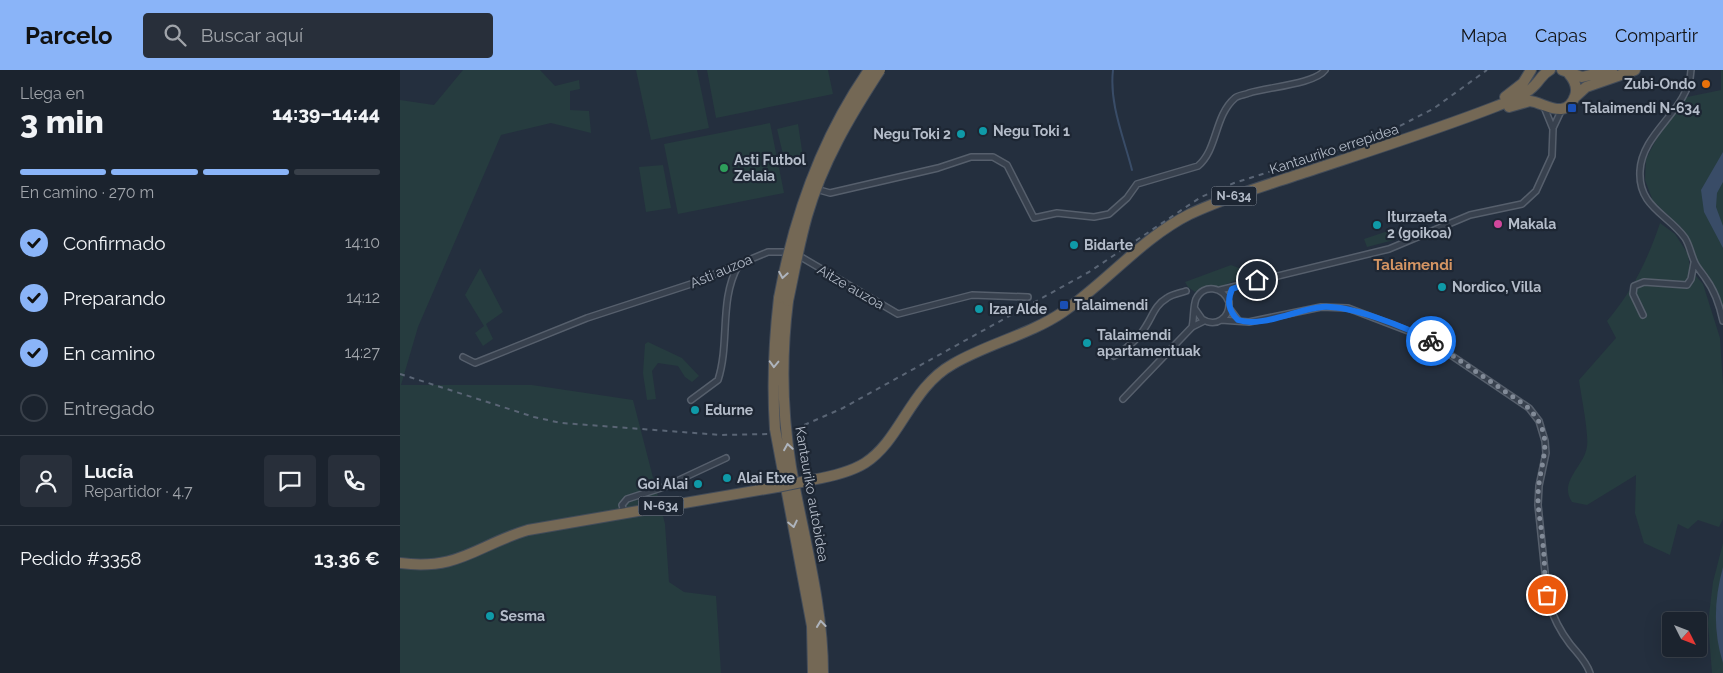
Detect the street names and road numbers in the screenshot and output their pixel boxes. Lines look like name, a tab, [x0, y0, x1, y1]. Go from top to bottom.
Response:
street label: Kantauriko errepidea	[1268, 121, 1400, 177]
road number: N-634	[1212, 186, 1256, 206]
street label: Asti auzoa	[687, 251, 755, 291]
street label: Aitze auzoa	[815, 261, 887, 313]
street label: Kantauriko autobidea	[792, 425, 832, 563]
road number: N-634	[638, 496, 684, 516]

